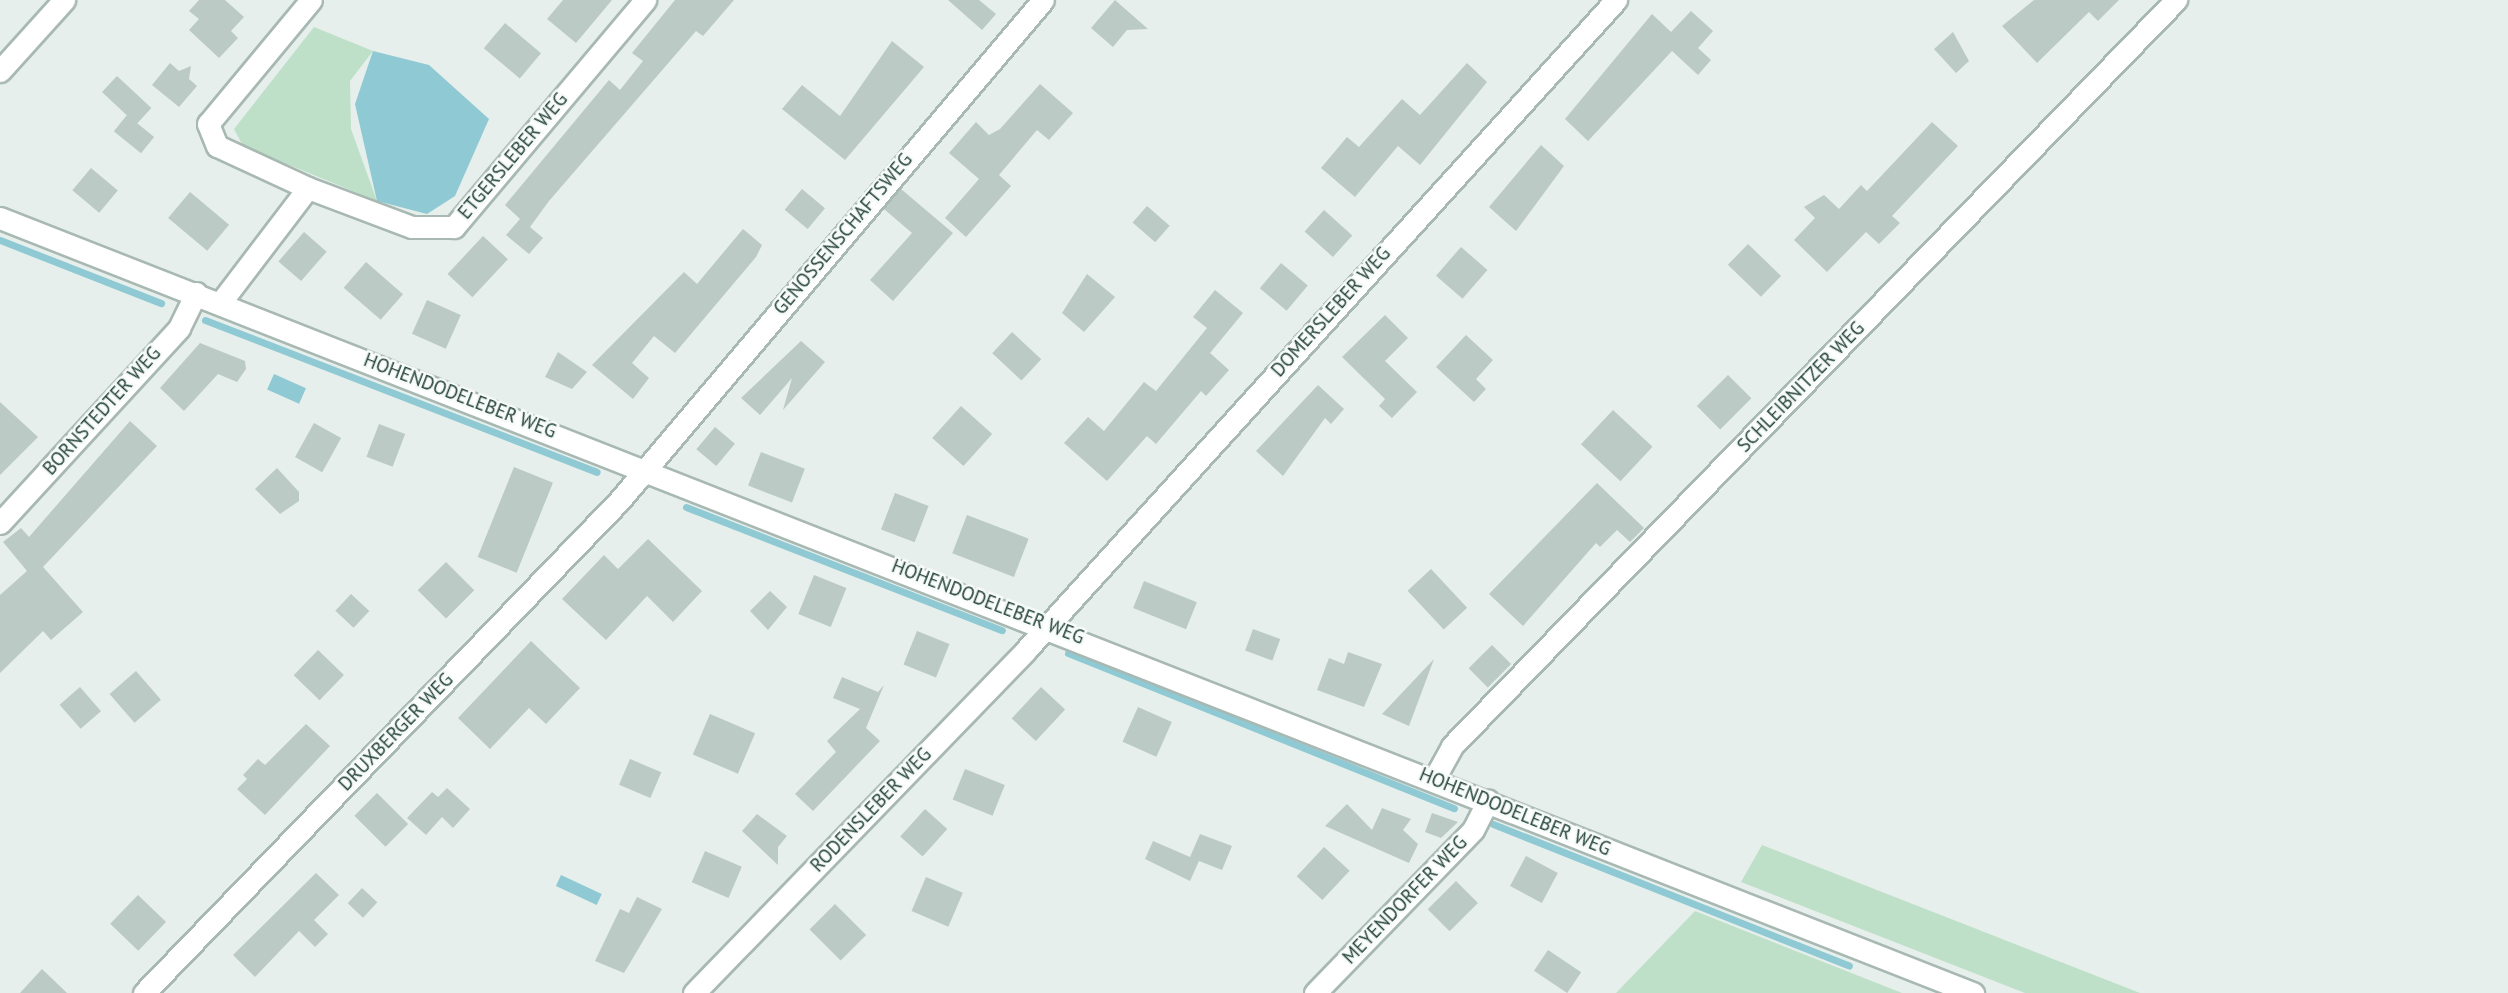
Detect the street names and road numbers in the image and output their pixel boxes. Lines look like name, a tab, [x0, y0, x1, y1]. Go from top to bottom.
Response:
street label: ETGERSLEBER WEG	[453, 88, 573, 224]
street label: GENOSSENSCHAFTSWEG	[769, 149, 917, 319]
street label: DOMERSLEBER WEG	[1267, 242, 1395, 382]
street label: SCHLEIBNITZER WEG	[1733, 317, 1869, 457]
street label: BORNSTEDTER WEG	[38, 342, 166, 480]
street label: HOHENDODELEBER WEG	[360, 349, 560, 443]
street label: HOHENDODELEBER WEG	[888, 555, 1088, 649]
street label: DRUXBERGER WEG	[334, 668, 458, 796]
street label: RODENSLEBER WEG	[806, 743, 936, 877]
street label: HOHENDODELEBER WEG	[1416, 763, 1614, 861]
street label: MEYENDORFER WEG	[1338, 831, 1472, 969]

